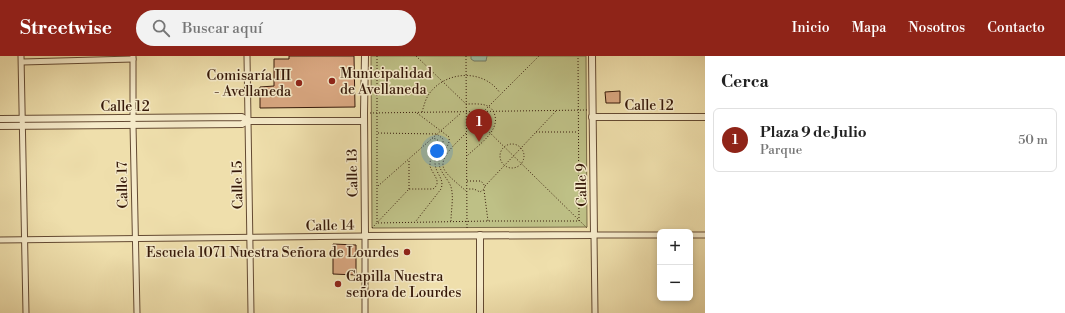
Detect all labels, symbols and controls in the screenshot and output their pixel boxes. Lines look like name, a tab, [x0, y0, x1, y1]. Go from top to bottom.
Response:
search box	[136, 10, 416, 46]
text: Streetwise	[20, 16, 112, 40]
icon: search	[150, 17, 172, 39]
text: Buscar aquí	[182, 19, 263, 38]
text: Inicio	[792, 19, 830, 37]
text: Mapa	[852, 19, 886, 37]
text: Nosotros	[908, 19, 965, 37]
text: Contacto	[987, 19, 1045, 37]
place label: Municipalidad de Avellaneda	[340, 65, 432, 99]
place label: Comisaría III - Avellaneda	[207, 67, 292, 101]
text: Cerca	[721, 71, 769, 93]
marker: Municipalidad de Avellaneda	[327, 76, 337, 86]
marker: Comisaría III - Avellaneda	[294, 78, 304, 88]
street label: Calle 12	[624, 97, 674, 115]
street label: Calle 12	[100, 98, 150, 116]
pin: 1	[466, 109, 492, 142]
text: Plaza 9 de Julio	[760, 123, 867, 142]
text: 1	[732, 132, 738, 148]
text: 50 m	[1018, 132, 1048, 148]
your location	[427, 141, 447, 161]
text: Parque	[760, 142, 802, 158]
street label: Calle 13	[344, 148, 362, 197]
street label: Calle 15	[229, 160, 247, 209]
street label: Calle 17	[114, 161, 132, 209]
street label: Calle 9	[573, 163, 591, 207]
street label: Calle 14	[305, 217, 355, 235]
map controls	[657, 229, 693, 301]
button: +	[657, 229, 693, 265]
place label: Escuela 1071 Nuestra Señora de Lourdes	[146, 244, 399, 262]
marker: Escuela 1071 Nuestra Señora de Lourdes	[402, 247, 412, 257]
button: −	[657, 265, 693, 301]
place label: Capilla Nuestra señora de Lourdes	[346, 268, 462, 302]
marker: Capilla Nuestra señora de Lourdes	[333, 279, 343, 289]

